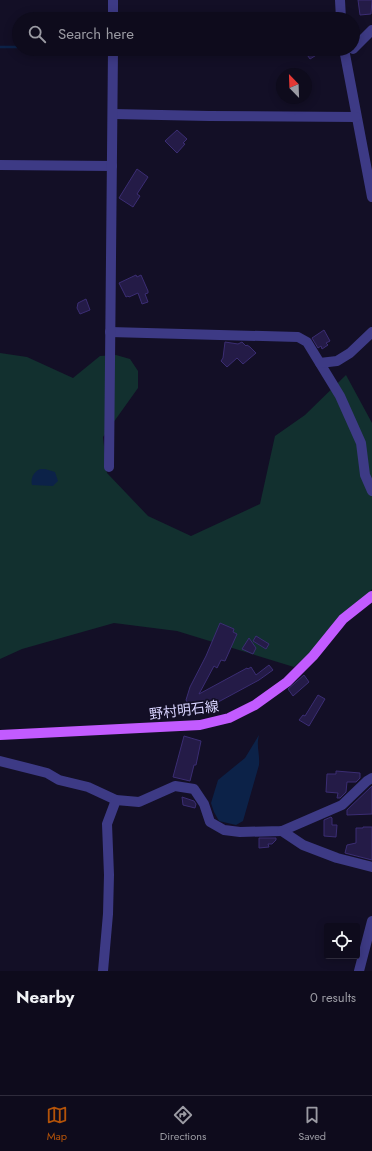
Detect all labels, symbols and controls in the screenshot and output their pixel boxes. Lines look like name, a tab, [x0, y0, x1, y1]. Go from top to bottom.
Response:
search box	[12, 12, 360, 56]
icon: search	[26, 23, 48, 45]
text: Search here	[58, 23, 134, 45]
north arrow	[276, 68, 312, 104]
street label: 野村明石線	[148, 696, 220, 724]
map controls	[324, 923, 360, 959]
button: locate	[324, 923, 360, 959]
text: Nearby	[16, 985, 74, 1009]
text: 0 results	[310, 988, 356, 1007]
tab: Map	[46, 1104, 68, 1144]
tab: Directions	[160, 1104, 206, 1144]
tab: Saved	[298, 1104, 326, 1144]

